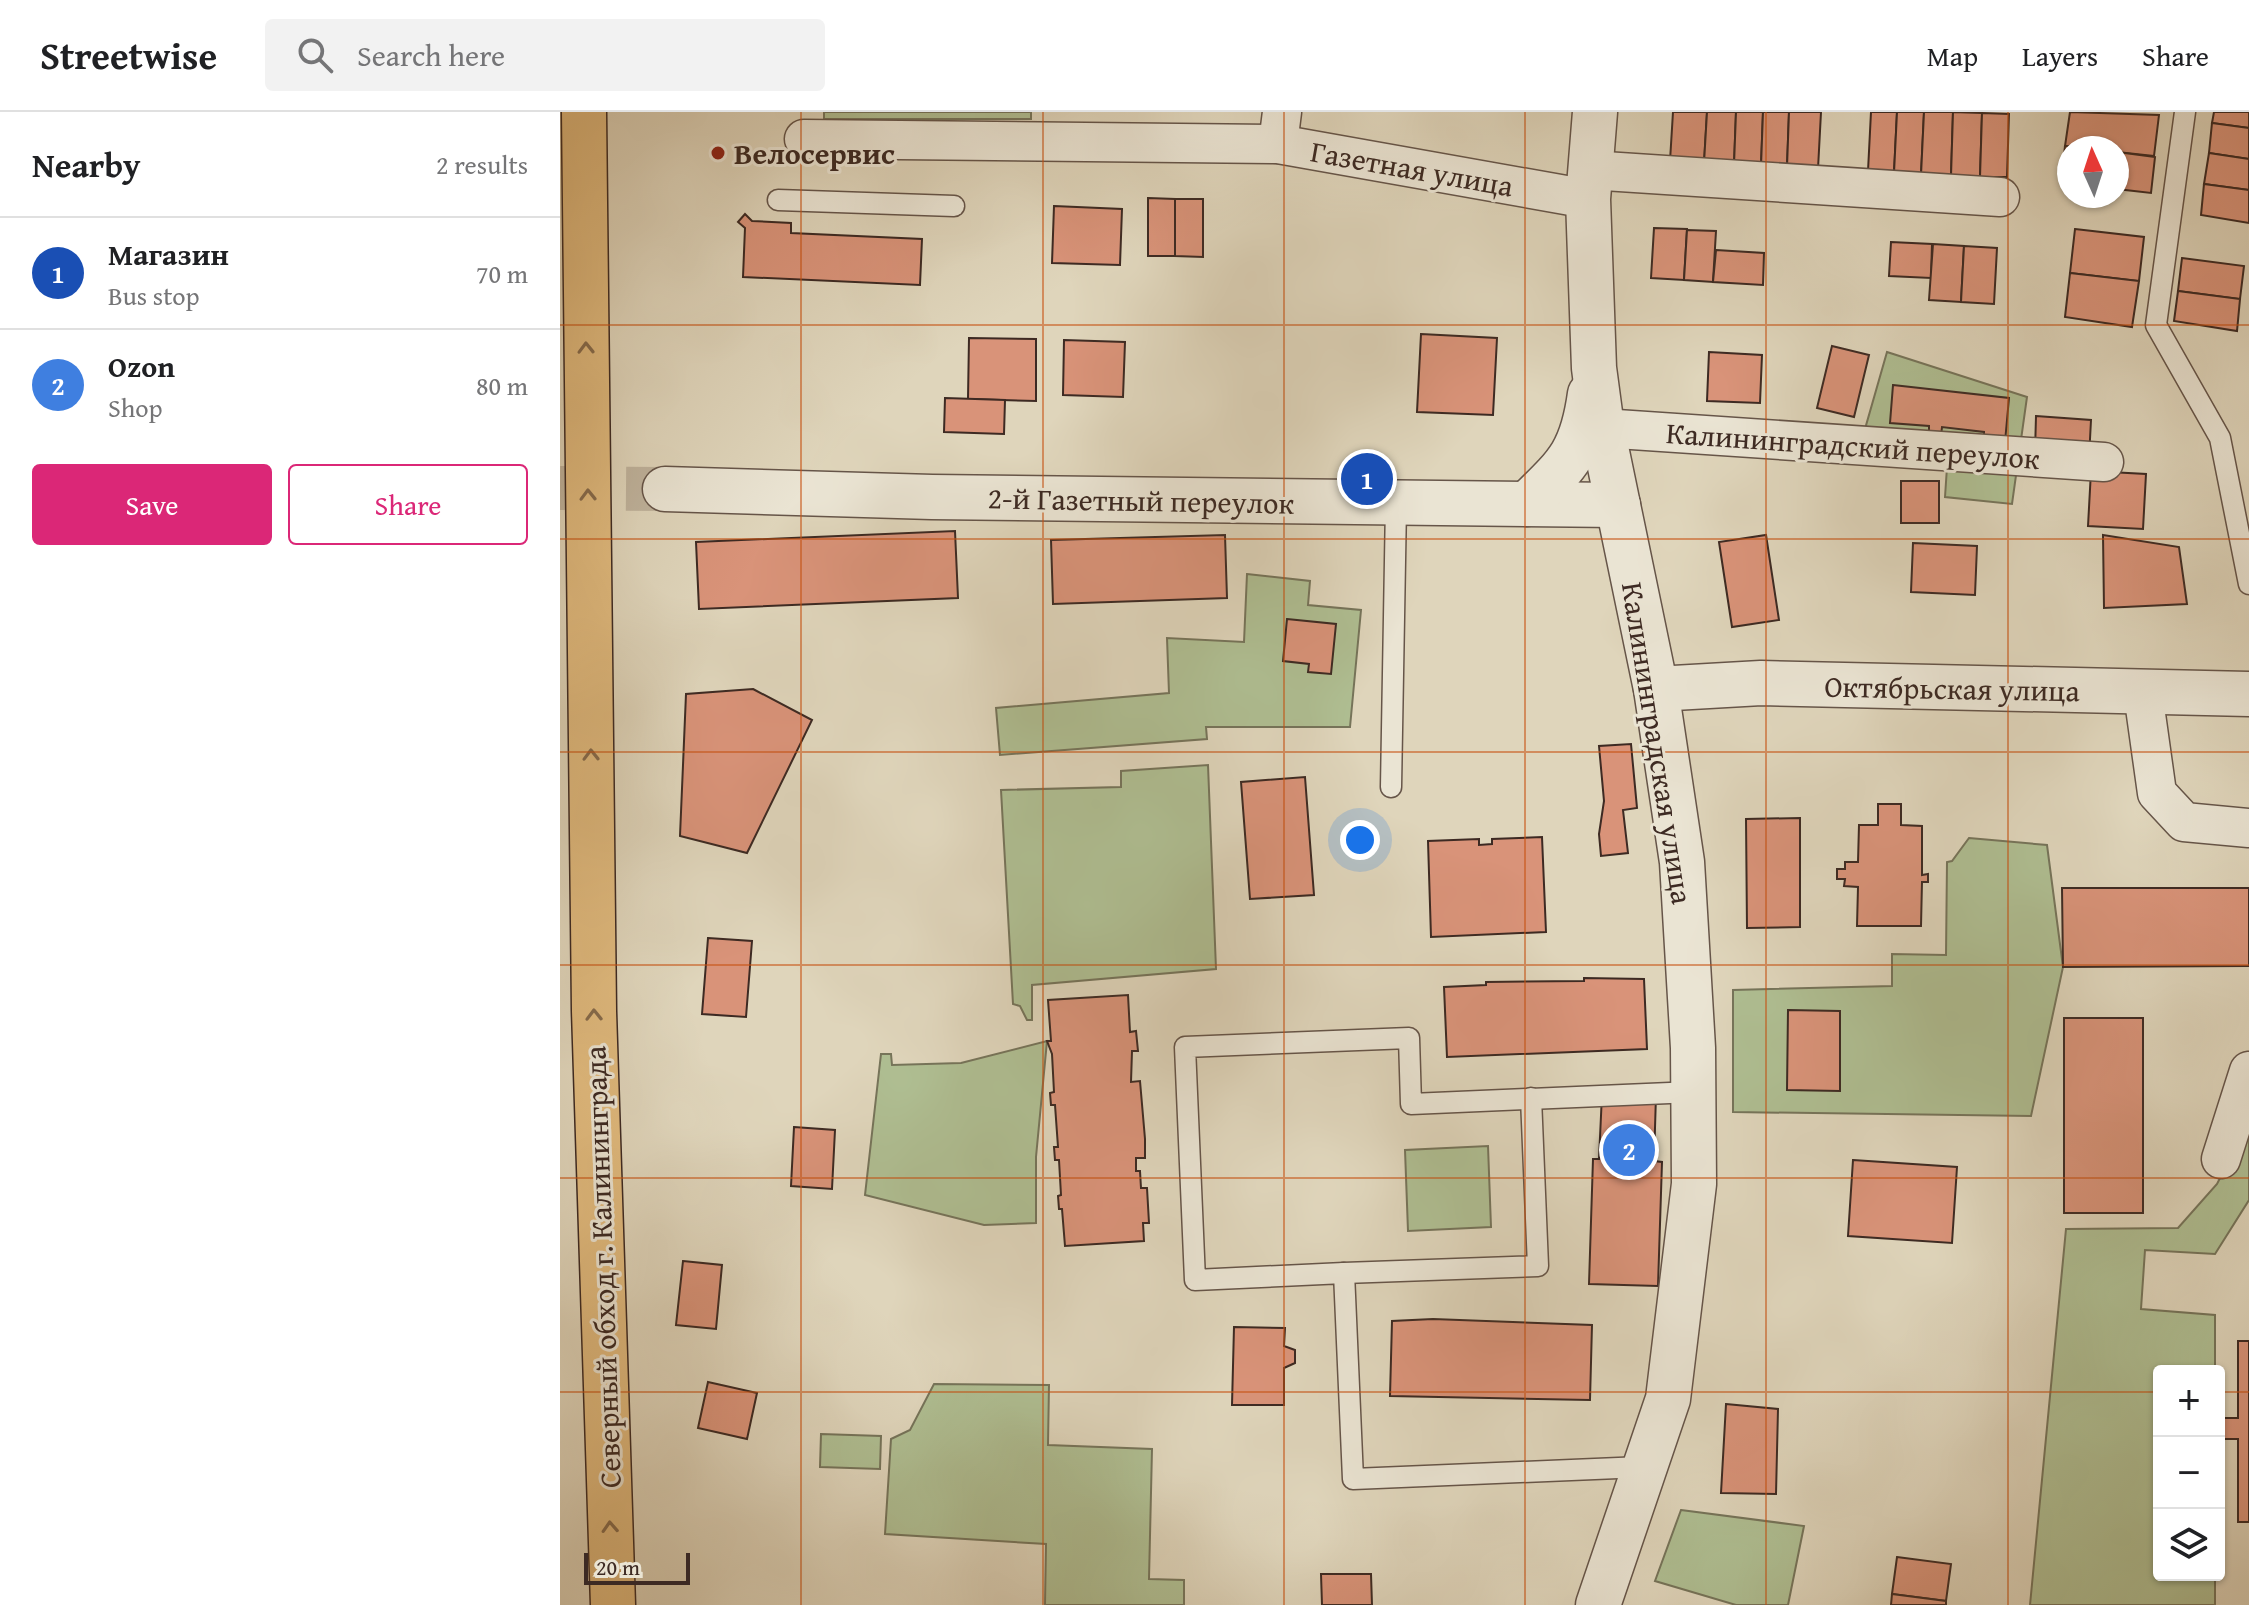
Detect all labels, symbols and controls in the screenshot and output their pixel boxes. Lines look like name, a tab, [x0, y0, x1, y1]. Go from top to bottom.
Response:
search box	[265, 19, 825, 91]
text: Streetwise	[40, 27, 217, 83]
icon: search	[293, 33, 337, 77]
text: Search here	[357, 33, 505, 77]
text: Map	[1927, 35, 1978, 76]
text: Layers	[2022, 35, 2098, 76]
text: Share	[2142, 35, 2209, 76]
street label: Газетная улица	[1307, 129, 1517, 208]
place label: Велосервис	[734, 131, 895, 175]
north arrow	[2057, 136, 2129, 208]
text: Nearby	[32, 140, 141, 189]
marker: Велосервис	[709, 144, 727, 162]
text: 2 results	[436, 145, 528, 184]
text: Магазин	[108, 232, 229, 276]
text: 1	[51, 254, 65, 293]
text: 70 m	[476, 254, 528, 293]
text: Bus stop	[108, 276, 200, 315]
one-way arrow	[578, 341, 595, 354]
text: Ozon	[108, 344, 175, 388]
text: 2	[51, 366, 65, 405]
text: 80 m	[476, 366, 528, 405]
text: Shop	[108, 388, 163, 427]
street label: Калининградский переулок	[1665, 410, 2042, 480]
pin: 1	[1341, 449, 1393, 509]
button: Save	[32, 464, 272, 545]
button: Share	[288, 464, 528, 545]
street label: 2-й Газетный переулок	[987, 475, 1295, 525]
one-way arrow	[579, 488, 597, 501]
street label: Калининградская улица	[1611, 579, 1705, 908]
street label: Октябрьская улица	[1824, 664, 2081, 712]
one-way arrow	[582, 748, 600, 761]
your location	[1340, 820, 1380, 860]
one-way arrow	[586, 1008, 603, 1021]
street label: Северный обход г. Калининграда	[572, 1044, 632, 1489]
pin: 2	[1603, 1120, 1655, 1180]
map controls	[2153, 1365, 2225, 1581]
button: +	[2153, 1365, 2225, 1437]
button: −	[2153, 1437, 2225, 1509]
button: layers	[2153, 1509, 2225, 1581]
one-way arrow	[601, 1520, 618, 1533]
scale bar	[584, 1549, 690, 1585]
text: 20 m	[596, 1551, 640, 1583]

